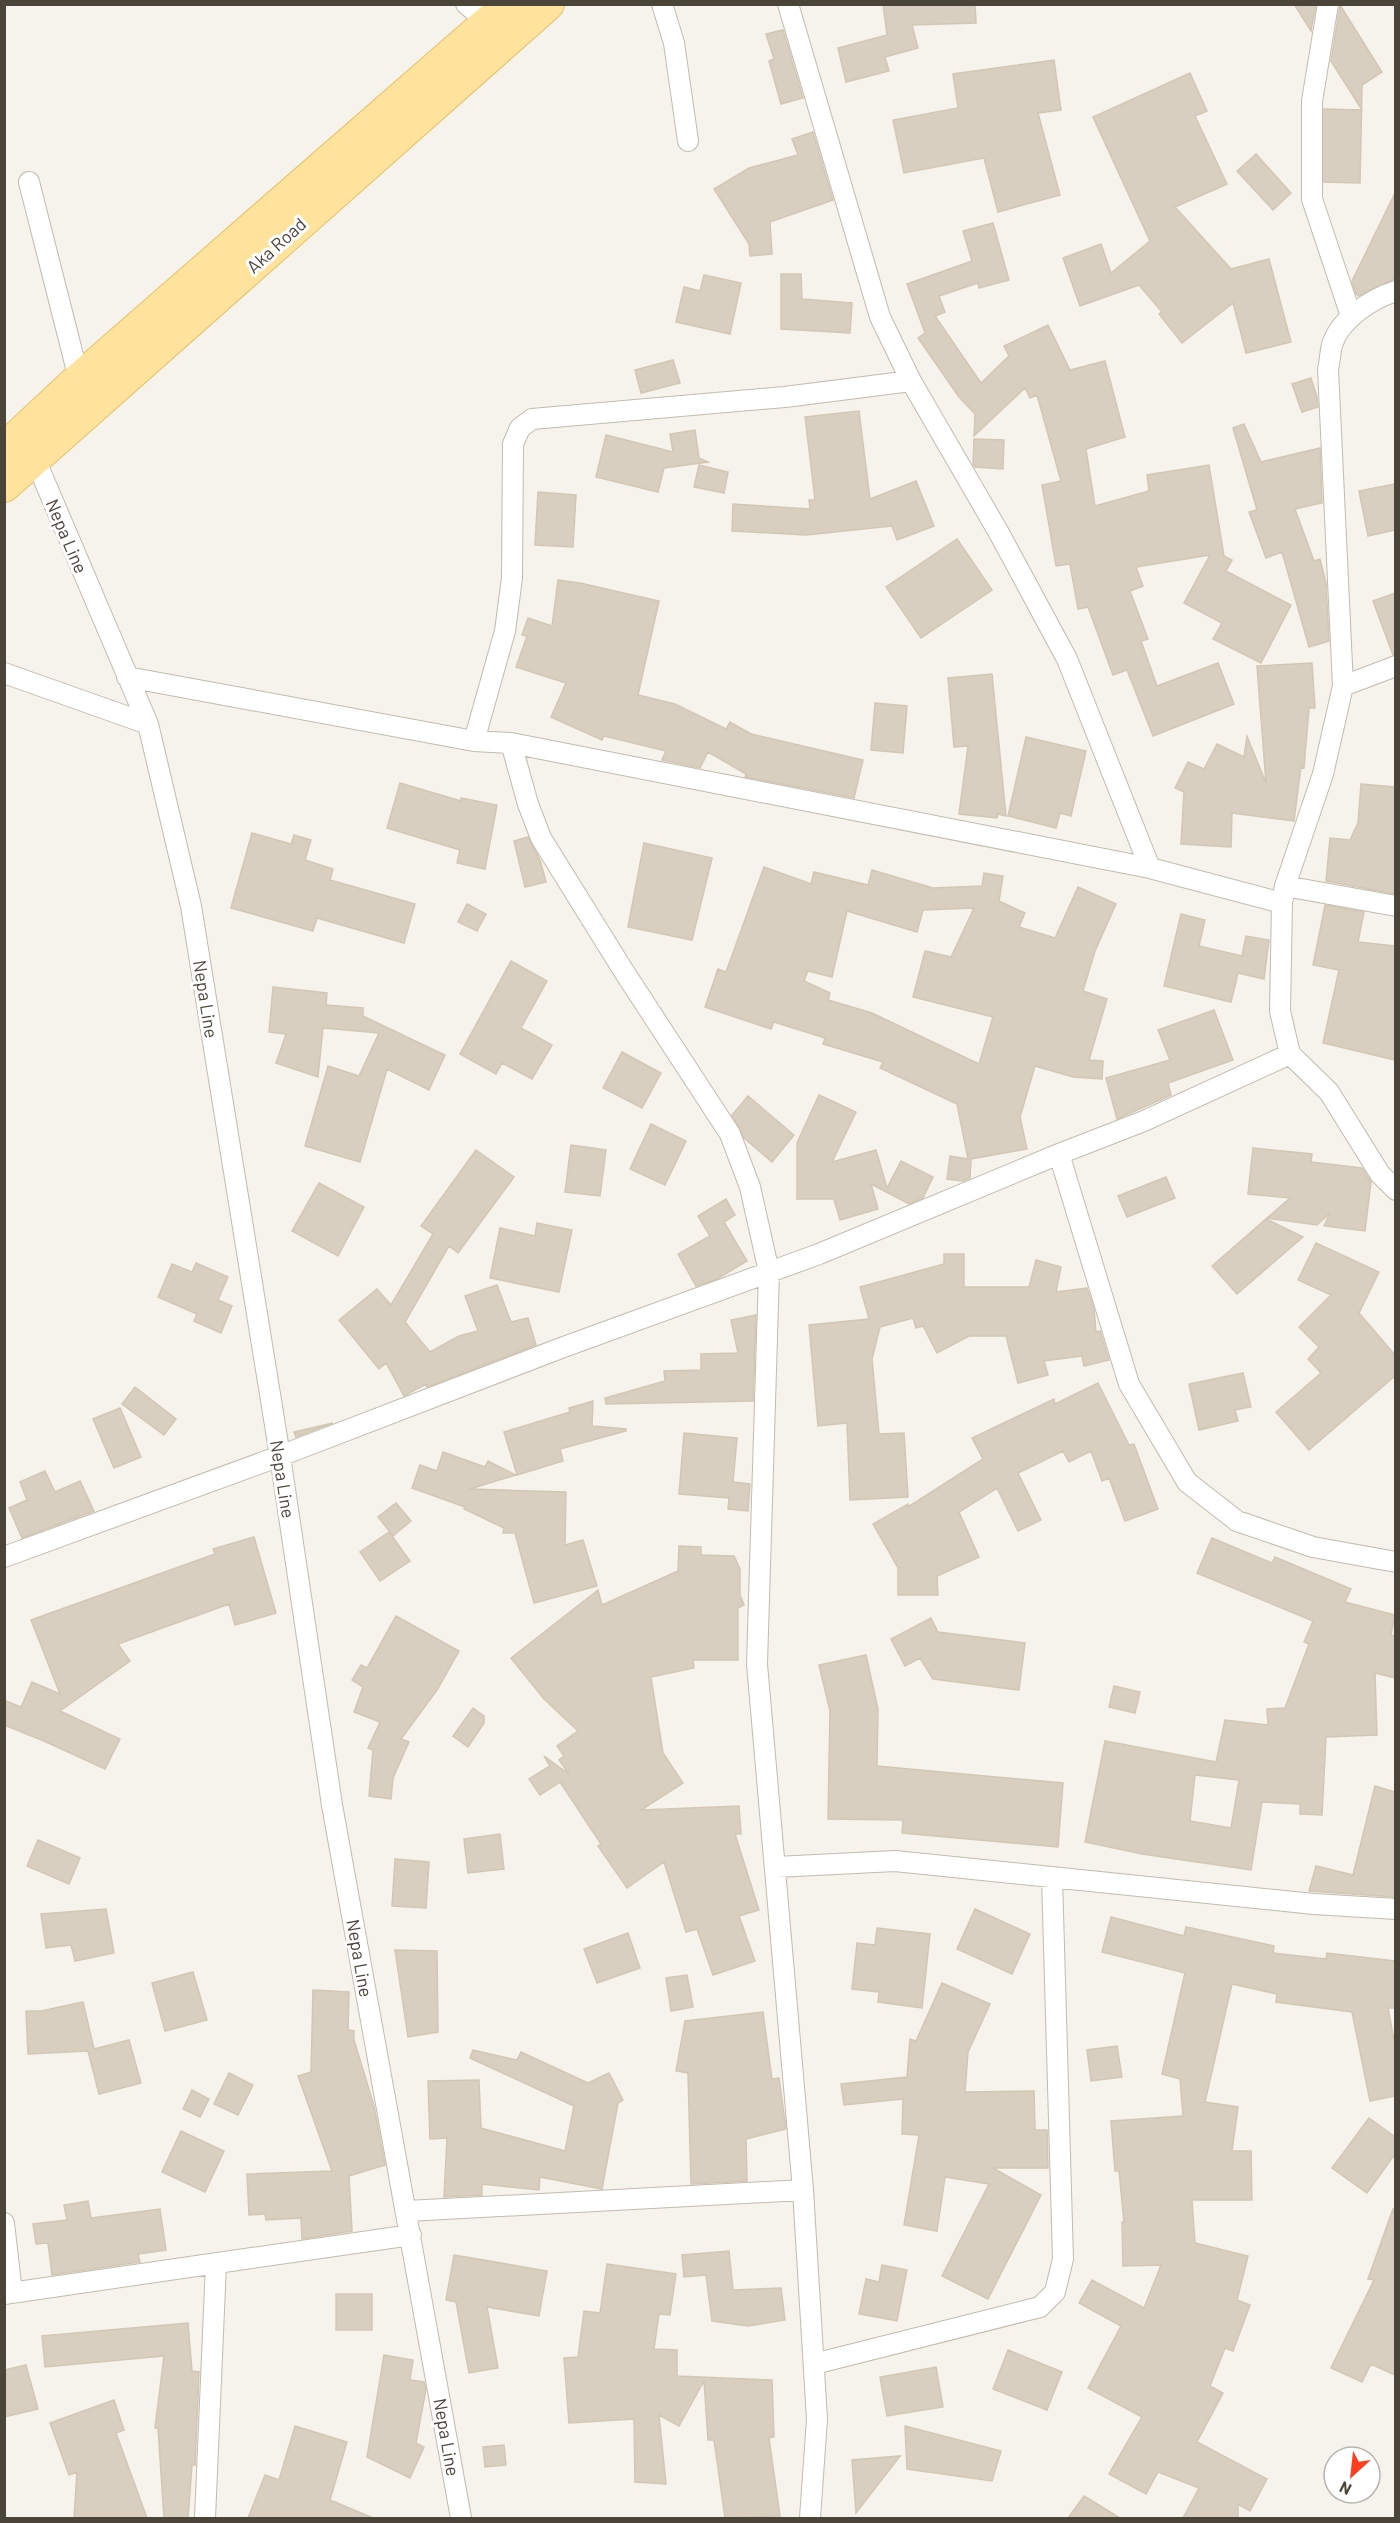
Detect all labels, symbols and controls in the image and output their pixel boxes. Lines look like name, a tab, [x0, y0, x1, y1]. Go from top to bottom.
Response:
street label: Aka Road	[242, 213, 310, 277]
street label: Nepa Line	[42, 496, 92, 576]
street label: Nepa Line	[189, 959, 223, 1039]
street label: Nepa Line	[266, 1439, 300, 1519]
street label: Nepa Line	[342, 1917, 378, 1999]
street label: Nepa Line	[429, 2396, 465, 2478]
north arrow	[1322, 2445, 1382, 2505]
text: N	[1336, 2478, 1354, 2500]

